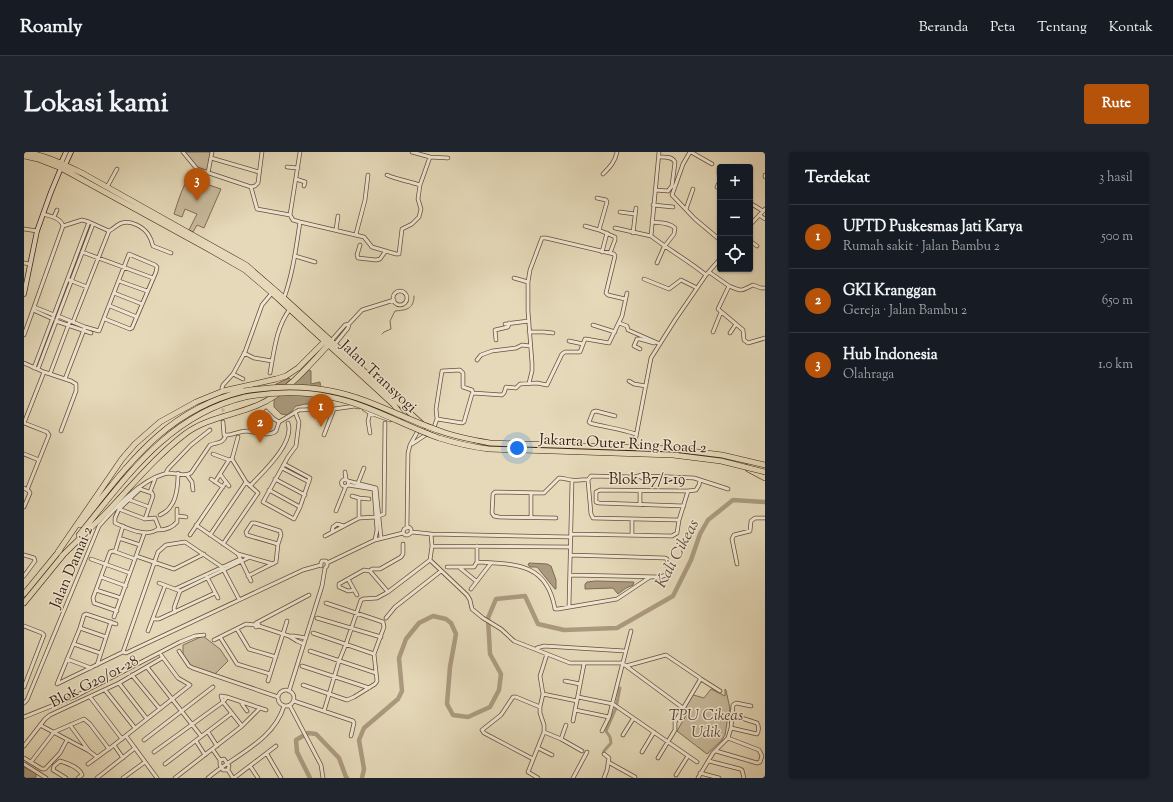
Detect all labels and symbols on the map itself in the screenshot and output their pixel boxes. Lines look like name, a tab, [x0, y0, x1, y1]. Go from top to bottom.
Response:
pin: 3	[184, 168, 210, 201]
street label: Jalan Transyogi	[334, 335, 421, 418]
pin: 1	[308, 394, 334, 427]
pin: 2	[247, 410, 273, 443]
street label: Jakarta Outer Ring Road 2	[538, 430, 707, 459]
your location	[507, 438, 527, 458]
street label: Blok B7/1-19	[609, 470, 685, 491]
water label: Kali Cikeas	[651, 516, 706, 593]
street label: Jalan Damai 2	[45, 523, 99, 613]
street label: Blok G20/01-28	[47, 651, 143, 714]
park label: TPU Cikeas Udik	[669, 706, 743, 744]

